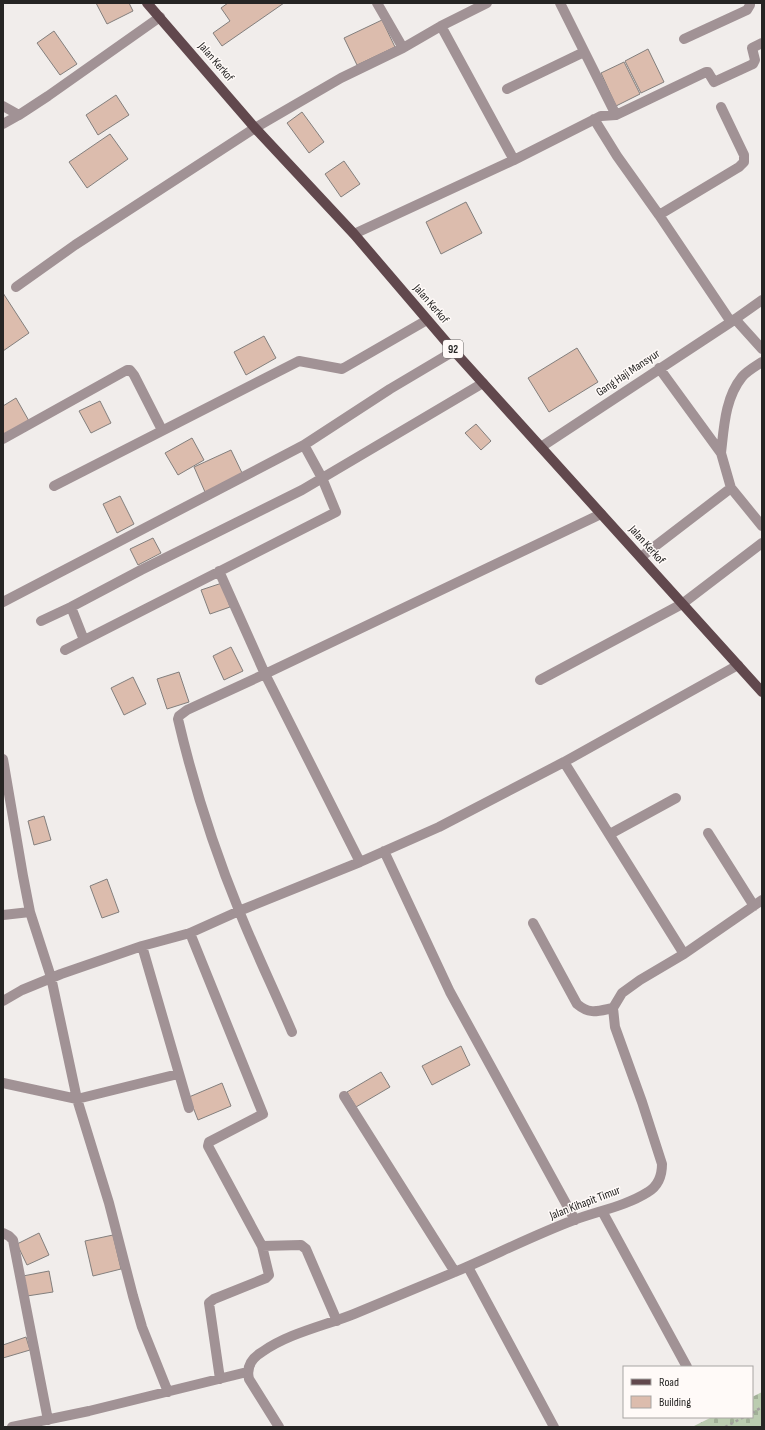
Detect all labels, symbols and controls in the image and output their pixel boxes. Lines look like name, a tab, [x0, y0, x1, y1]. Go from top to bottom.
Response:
street label: Jalan Kerkof	[194, 38, 238, 85]
street label: Jalan Kerkof	[409, 280, 453, 327]
road number: 92	[443, 340, 463, 358]
street label: Gang Haji Mansyur	[593, 346, 663, 400]
street label: Jalan Kerkof	[625, 522, 669, 568]
street label: Jalan Kihapit Timur	[547, 1182, 623, 1224]
legend	[623, 1366, 753, 1418]
text: Road	[659, 1375, 679, 1390]
text: Building	[659, 1395, 691, 1410]

